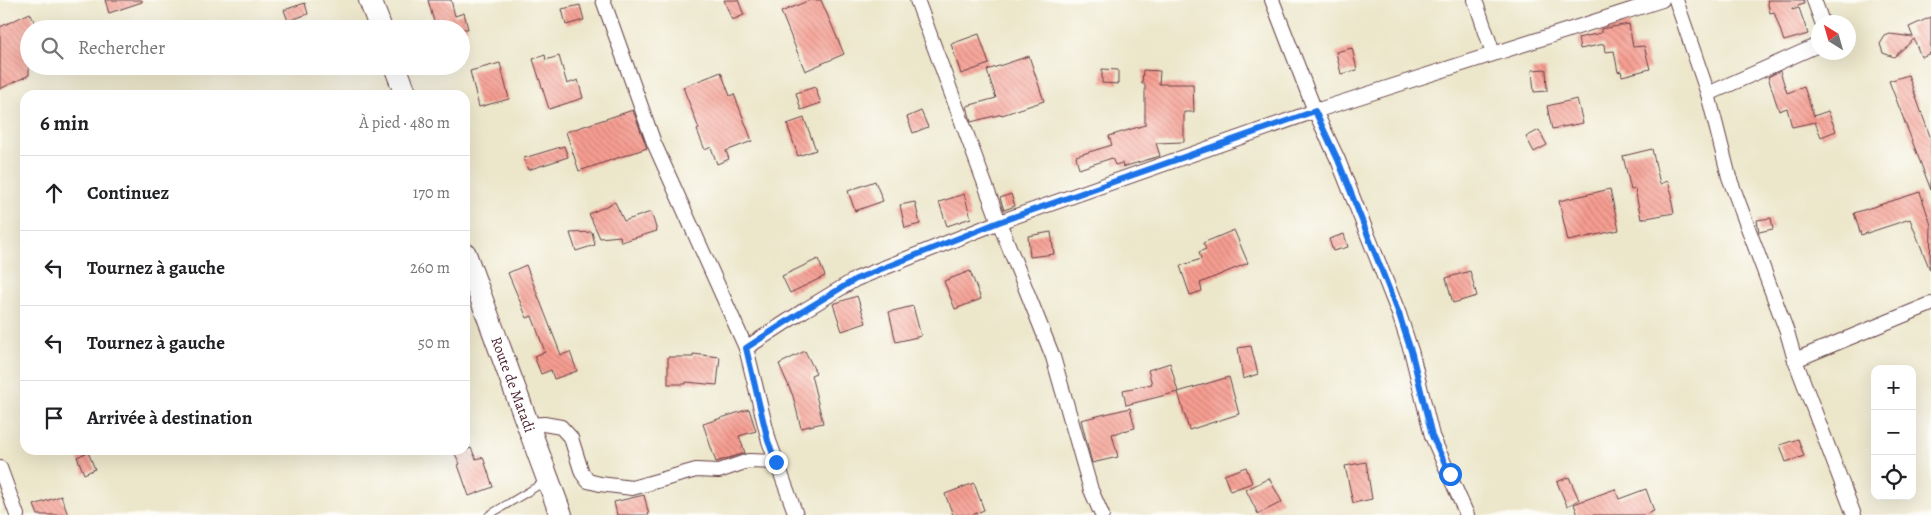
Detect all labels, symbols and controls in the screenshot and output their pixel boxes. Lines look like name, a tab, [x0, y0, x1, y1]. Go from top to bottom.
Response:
north arrow	[1811, 15, 1856, 60]
search box	[20, 20, 470, 75]
icon: search	[38, 34, 66, 62]
text: Rechercher	[78, 35, 165, 61]
text: 6 min	[40, 109, 89, 137]
text: À pied · 480 m	[359, 112, 450, 134]
icon: ahead	[40, 179, 68, 207]
text: Continuez	[87, 180, 169, 206]
text: 170 m	[413, 182, 450, 204]
icon: left	[40, 254, 68, 282]
text: Tournez à gauche	[87, 255, 225, 281]
text: 260 m	[410, 257, 450, 279]
icon: left	[40, 329, 68, 357]
text: Tournez à gauche	[87, 330, 225, 356]
text: 50 m	[418, 332, 450, 354]
street label: Route de Matadi	[486, 334, 540, 435]
map controls	[1871, 365, 1916, 500]
button: +	[1871, 365, 1916, 410]
icon: arrive	[40, 404, 68, 432]
text: Arrivée à destination	[87, 405, 252, 431]
button: −	[1871, 410, 1916, 455]
route end	[765, 451, 788, 474]
button: locate	[1871, 455, 1916, 500]
route start	[1439, 463, 1462, 486]

